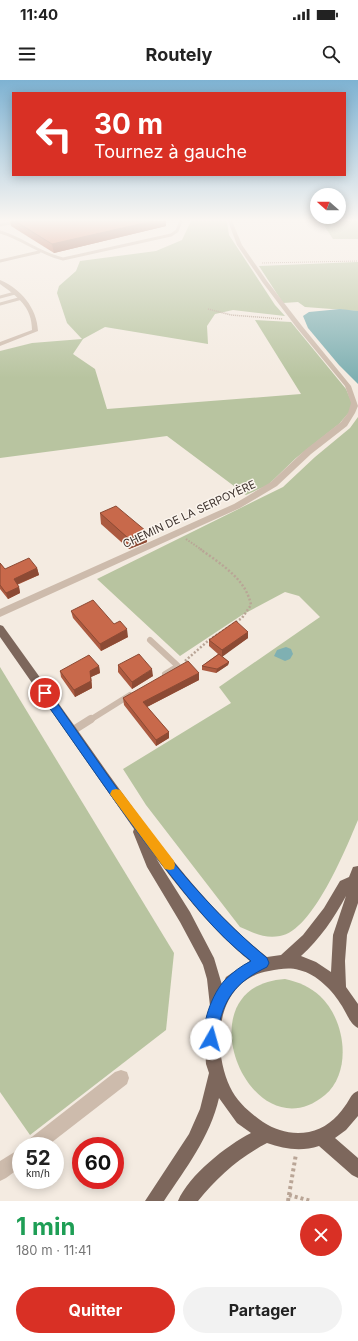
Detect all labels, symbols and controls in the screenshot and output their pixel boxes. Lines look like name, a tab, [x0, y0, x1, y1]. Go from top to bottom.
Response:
text: 11:40	[20, 5, 58, 24]
icon: menu	[16, 43, 38, 65]
icon: search	[320, 43, 342, 65]
text: Routely	[146, 44, 212, 65]
text: 30 m	[94, 107, 163, 141]
icon: left	[28, 108, 80, 160]
text: Tournez à gauche	[94, 141, 247, 162]
north arrow	[310, 188, 346, 224]
map controls	[310, 188, 346, 224]
street label: CHEMIN DE LA SERPOYÈRE	[120, 477, 258, 551]
pin	[28, 676, 62, 710]
icon: arrive	[34, 682, 56, 704]
position arrow	[190, 1018, 232, 1060]
speed limit sign: 60	[72, 1137, 124, 1189]
text: 52	[25, 1146, 51, 1170]
text: km/h	[26, 1167, 50, 1179]
text: 1 min	[16, 1212, 75, 1241]
button: close	[300, 1214, 342, 1256]
text: 180 m · 11:41	[16, 1242, 91, 1258]
button: Quitter	[16, 1287, 175, 1333]
button: Partager	[183, 1287, 342, 1333]

